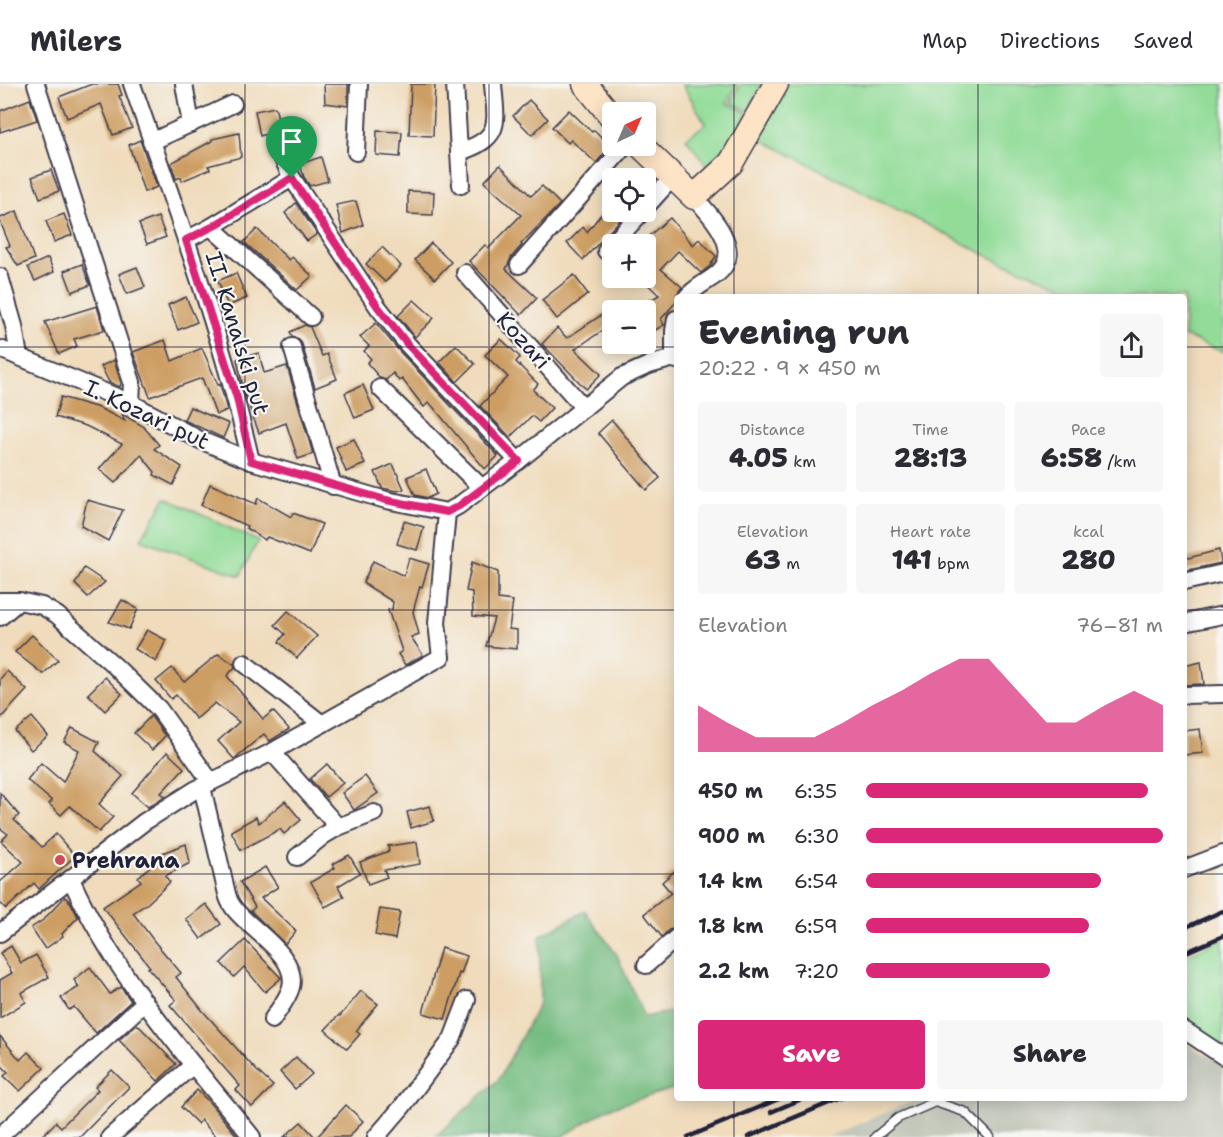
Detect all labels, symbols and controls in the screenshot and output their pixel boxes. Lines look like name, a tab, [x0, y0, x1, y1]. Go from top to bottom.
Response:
text: Milers	[30, 22, 122, 60]
text: Map	[922, 27, 967, 55]
text: Directions	[1000, 27, 1100, 55]
text: Saved	[1133, 27, 1193, 55]
north arrow	[602, 102, 656, 156]
map controls	[602, 102, 656, 354]
pin	[266, 116, 317, 178]
icon: arrive	[275, 125, 308, 158]
button: locate	[602, 168, 656, 222]
button: +	[602, 234, 656, 288]
street label: II. Kanalski put	[199, 248, 276, 418]
button: −	[602, 300, 656, 354]
street label: Kozari	[490, 305, 557, 375]
text: Evening run	[698, 310, 909, 355]
button: share	[1100, 314, 1163, 377]
text: 20:22 · 9 × 450 m	[698, 355, 881, 381]
street label: I. Kozari put	[80, 373, 214, 456]
text: Distance	[740, 419, 805, 440]
text: Time	[912, 419, 949, 440]
text: Pace	[1071, 419, 1106, 440]
text: 4.05	[729, 440, 788, 475]
text: 28:13	[894, 440, 967, 475]
text: 6:58	[1041, 440, 1102, 475]
text: km	[788, 451, 816, 472]
text: /km	[1102, 451, 1136, 472]
text: Elevation	[737, 521, 808, 542]
text: Heart rate	[890, 521, 971, 542]
text: kcal	[1073, 521, 1104, 542]
text: 63	[745, 542, 781, 577]
text: 141	[891, 542, 932, 577]
text: 280	[1061, 542, 1116, 577]
text: m	[781, 553, 800, 574]
text: bpm	[932, 553, 970, 574]
text: Elevation	[698, 612, 788, 638]
text: 76–81 m	[1076, 612, 1163, 638]
text: 450 m	[698, 778, 763, 804]
text: 6:35	[794, 778, 837, 804]
text: 900 m	[698, 823, 765, 849]
text: 6:30	[794, 823, 839, 849]
place label: Prehrana	[72, 846, 179, 875]
marker: Prehrana	[53, 853, 67, 867]
text: 1.4 km	[698, 868, 763, 894]
text: 6:54	[794, 868, 838, 894]
text: 1.8 km	[698, 913, 764, 939]
text: 6:59	[794, 913, 838, 939]
text: 2.2 km	[698, 958, 769, 984]
text: 7:20	[794, 958, 839, 984]
button: Save	[698, 1020, 925, 1089]
button: Share	[937, 1020, 1163, 1089]

